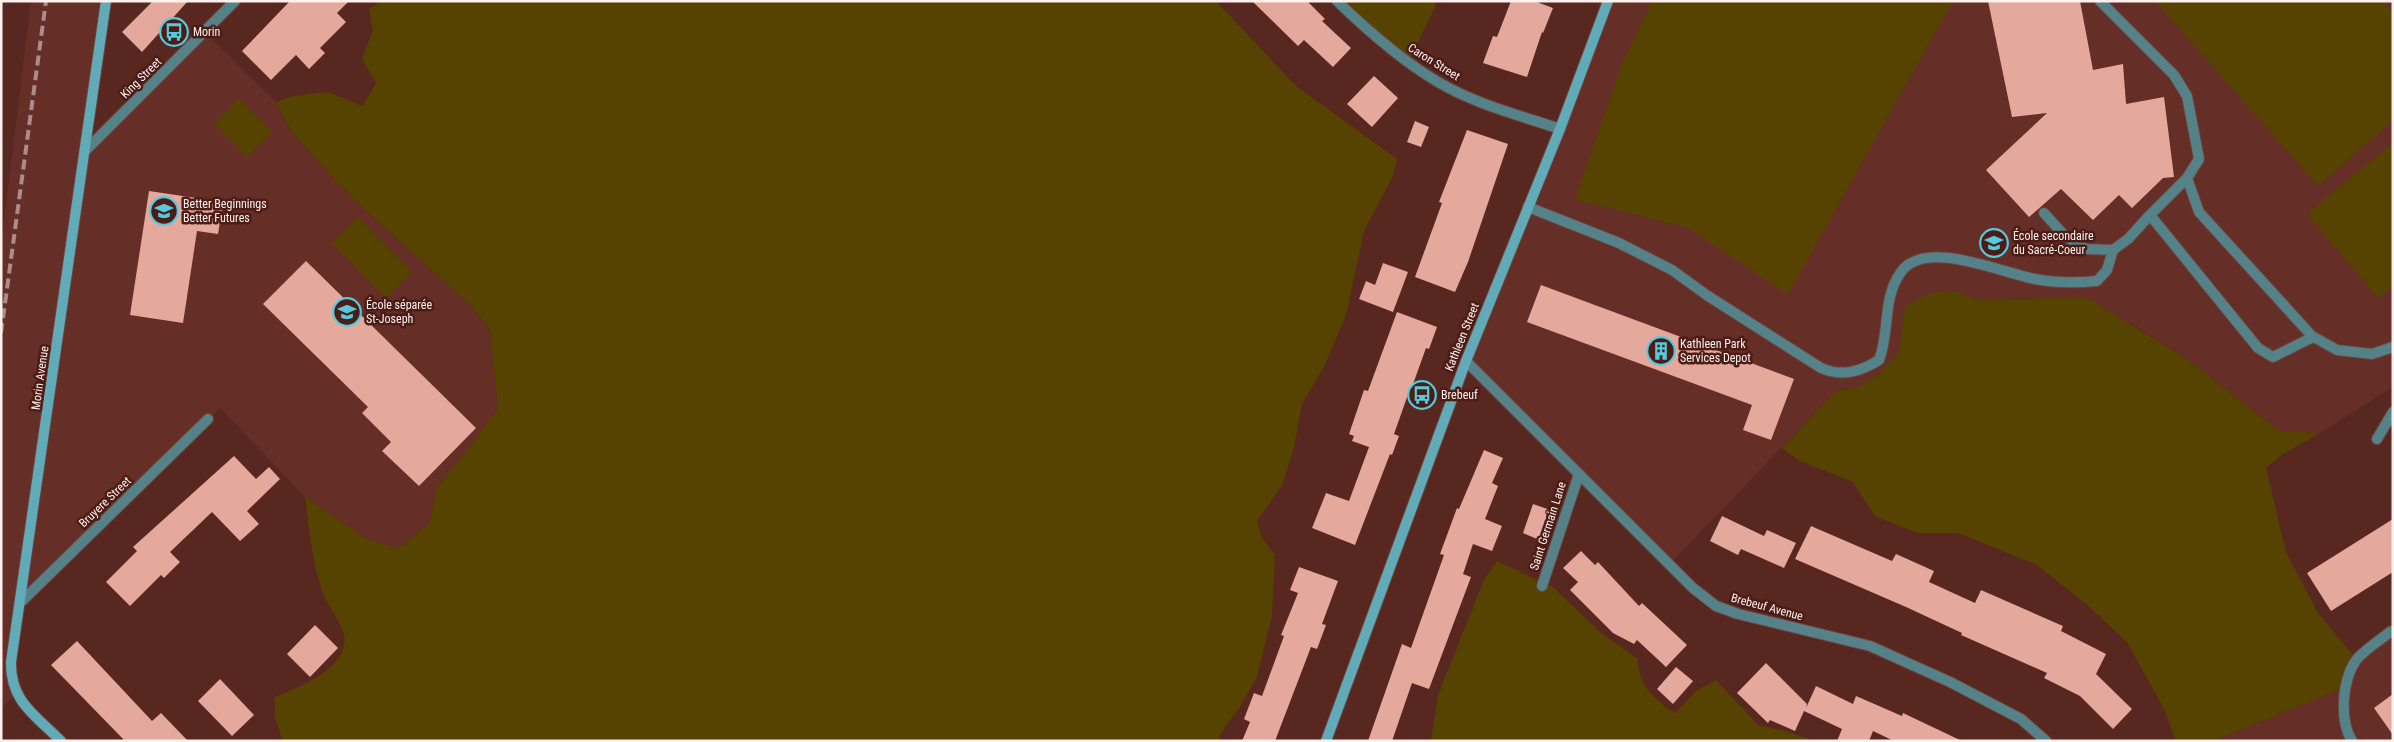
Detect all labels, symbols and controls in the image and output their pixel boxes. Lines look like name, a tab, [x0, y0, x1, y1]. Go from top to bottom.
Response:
bus stop icon: Morin	[159, 17, 189, 47]
place label: Morin	[193, 25, 220, 39]
street label: Caron Street	[1405, 40, 1463, 84]
street label: King Street	[118, 54, 165, 101]
school or university icon: Better Beginnings Better Futures	[149, 196, 179, 226]
place label: Better Beginnings Better Futures	[183, 197, 267, 225]
school or university icon: École secondaire du Sacré-Coeur	[1979, 228, 2009, 258]
place label: École secondaire du Sacré-Coeur	[2013, 228, 2094, 257]
school or university icon: École séparée St-Joseph	[332, 297, 362, 327]
place label: École séparée St-Joseph	[366, 297, 432, 326]
street label: Kathleen Street	[1442, 300, 1482, 373]
building icon: Kathleen Park Services Depot	[1646, 336, 1676, 366]
place label: Kathleen Park Services Depot	[1680, 337, 1751, 365]
street label: Morin Avenue	[29, 345, 51, 411]
bus stop icon: Brebeuf	[1407, 380, 1437, 410]
place label: Brebeuf	[1441, 388, 1478, 402]
street label: Bruyere Street	[76, 474, 134, 530]
street label: Saint Germain Lane	[1527, 480, 1569, 572]
street label: Brebeuf Avenue	[1729, 591, 1805, 623]

